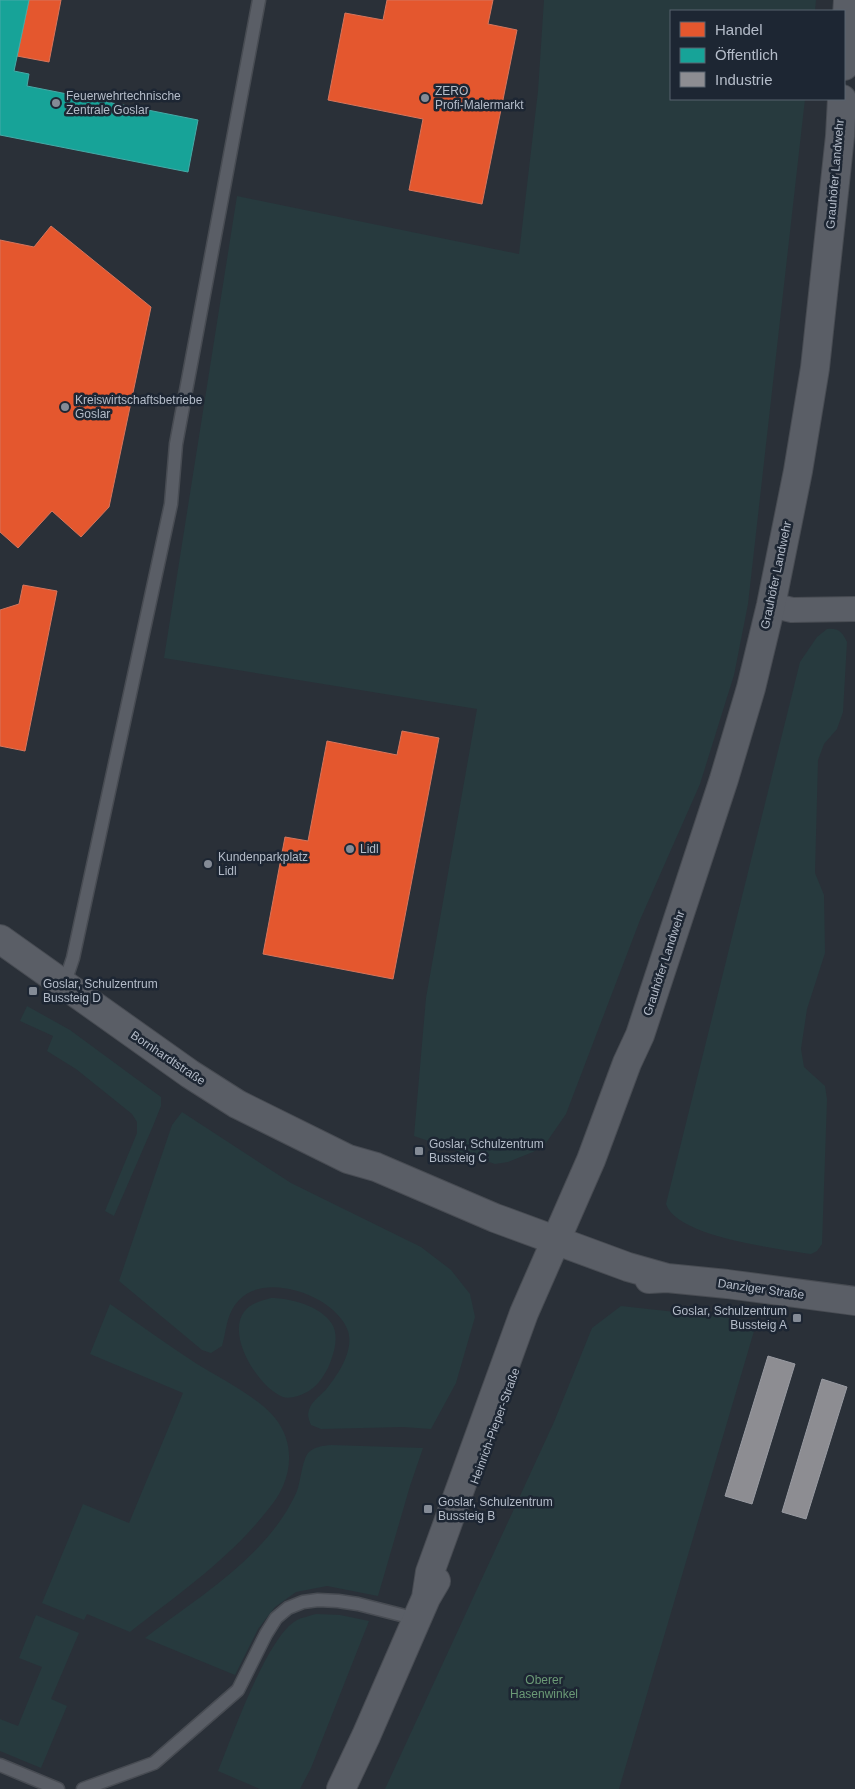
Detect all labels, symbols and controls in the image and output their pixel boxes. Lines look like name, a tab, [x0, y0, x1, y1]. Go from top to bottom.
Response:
legend	[670, 10, 845, 100]
text: Handel	[715, 21, 763, 38]
text: Öffentlich	[715, 46, 778, 63]
text: Industrie	[715, 71, 773, 88]
place label: ZERO Profi-Malermarkt	[435, 84, 524, 112]
place label: Feuerwehrtechnische Zentrale Goslar	[66, 89, 181, 117]
marker: ZERO Profi-Malermarkt	[419, 92, 431, 104]
marker: Feuerwehrtechnische Zentrale Goslar	[50, 97, 62, 109]
street label: Grauhöfer Landwehr	[823, 119, 847, 229]
place label: Kreiswirtschaftsbetriebe Goslar	[75, 393, 203, 421]
marker: Kreiswirtschaftsbetriebe Goslar	[59, 401, 71, 413]
street label: Grauhöfer Landwehr	[758, 520, 794, 630]
place label: Lidl	[360, 842, 379, 856]
marker: Lidl	[344, 843, 356, 855]
place label: Kundenparkplatz Lidl	[218, 850, 308, 878]
marker: Kundenparkplatz Lidl	[202, 858, 214, 870]
street label: Grauhöfer Landwehr	[640, 908, 688, 1018]
place label: Goslar, Schulzentrum Bussteig D	[43, 977, 158, 1005]
marker: Goslar, Schulzentrum Bussteig D	[27, 985, 39, 997]
street label: Bornhardtstraße	[128, 1028, 208, 1088]
place label: Goslar, Schulzentrum Bussteig C	[429, 1137, 544, 1165]
marker: Goslar, Schulzentrum Bussteig C	[413, 1145, 425, 1157]
street label: Danziger Straße	[717, 1276, 806, 1302]
place label: Goslar, Schulzentrum Bussteig A	[672, 1304, 787, 1332]
marker: Goslar, Schulzentrum Bussteig A	[791, 1312, 803, 1324]
street label: Heinrich-Pieper-Straße	[467, 1366, 523, 1486]
place label: Goslar, Schulzentrum Bussteig B	[438, 1495, 553, 1523]
marker: Goslar, Schulzentrum Bussteig B	[422, 1503, 434, 1515]
park label: Oberer Hasenwinkel	[510, 1673, 578, 1701]

